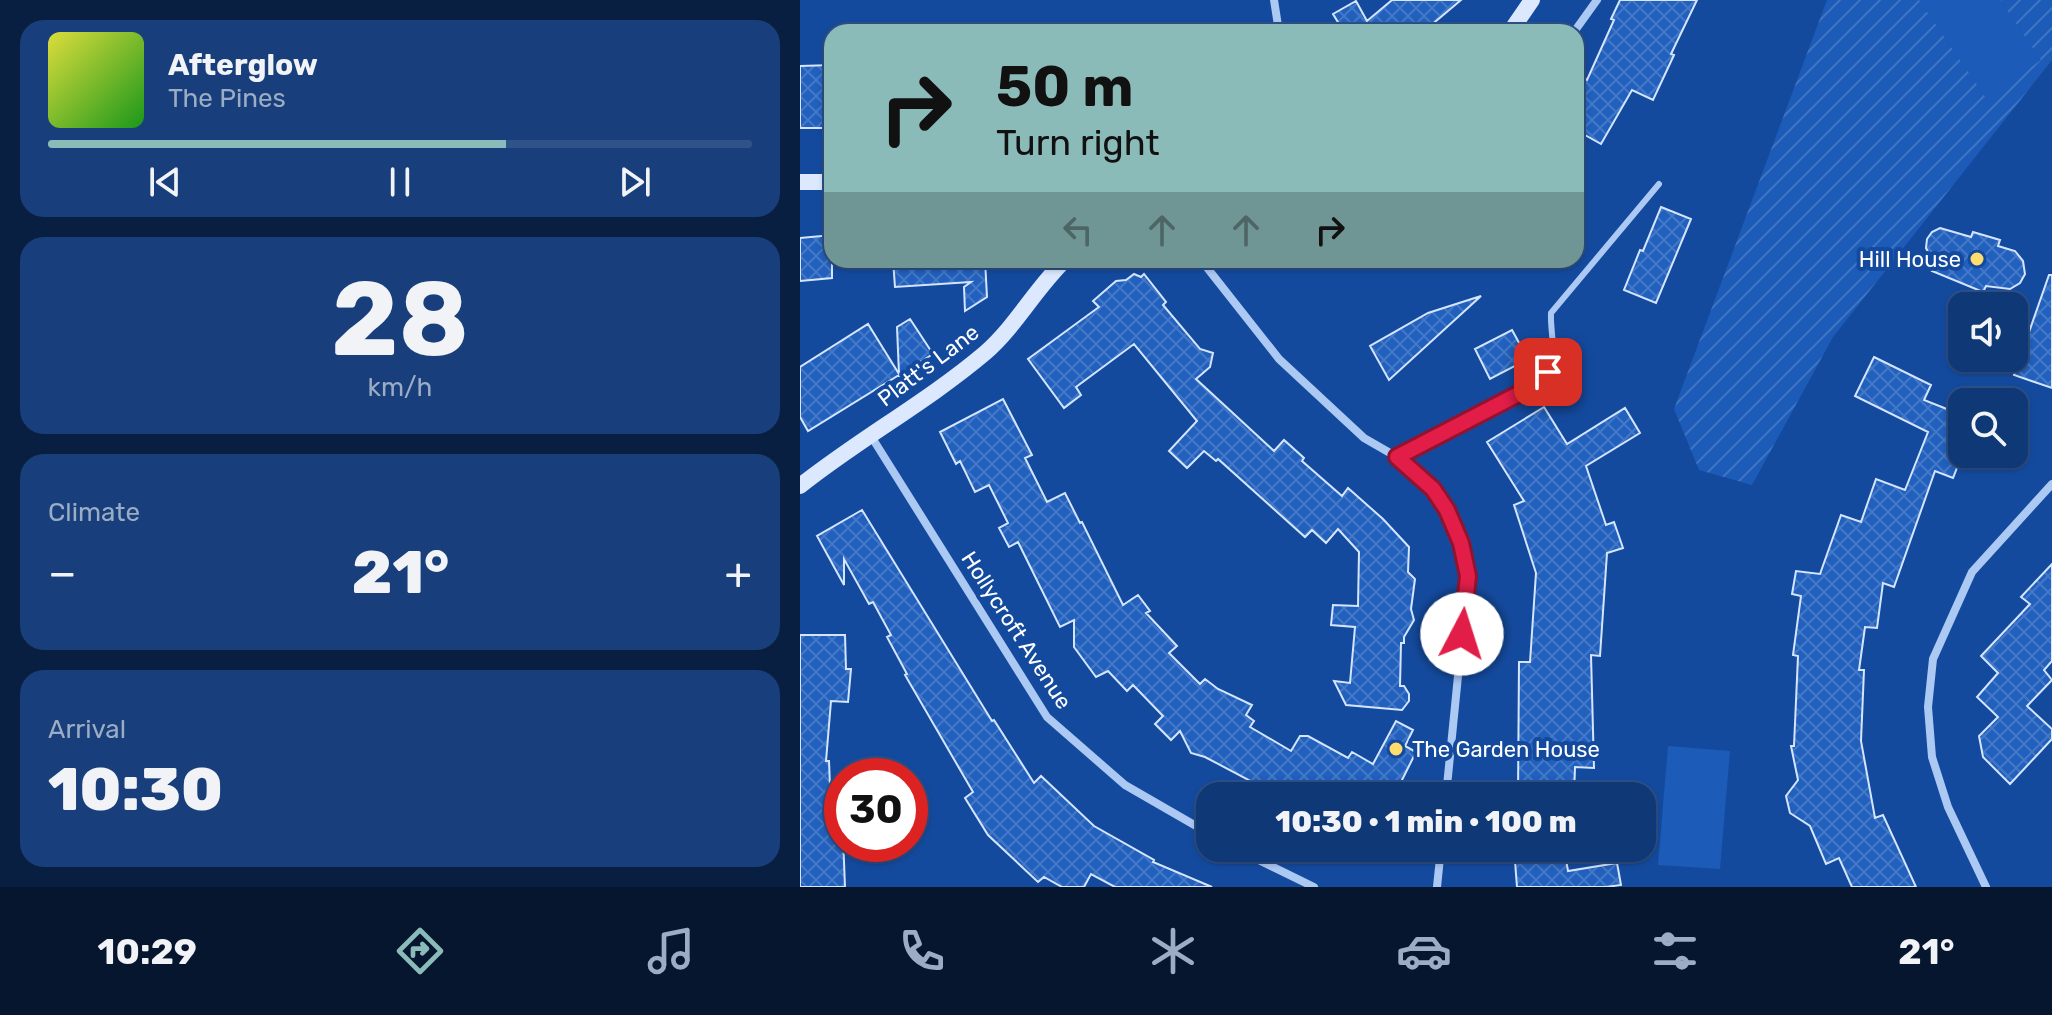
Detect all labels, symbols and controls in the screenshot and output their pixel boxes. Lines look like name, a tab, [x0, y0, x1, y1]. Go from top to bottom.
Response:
text: Afterglow	[168, 47, 318, 83]
text: 50 m	[996, 54, 1133, 120]
icon: right	[864, 56, 968, 160]
text: The Pines	[168, 83, 286, 114]
text: Turn right	[996, 121, 1160, 164]
icon: previous	[143, 160, 187, 204]
icon: pause	[378, 160, 422, 204]
icon: next	[613, 160, 657, 204]
icon: left	[1056, 208, 1100, 252]
icon: ahead	[1140, 208, 1184, 252]
icon: ahead	[1224, 208, 1268, 252]
icon: right	[1308, 208, 1352, 252]
place label: Hill House	[1859, 246, 1961, 273]
marker: Hill House	[1968, 250, 1986, 268]
text: 28	[331, 258, 469, 381]
map controls	[1948, 292, 2028, 468]
button: sound	[1948, 292, 2028, 372]
street label: Platt's Lane	[872, 319, 984, 412]
pin	[1514, 338, 1582, 406]
icon: arrive	[1526, 350, 1570, 394]
text: km/h	[368, 372, 432, 403]
button: search	[1948, 388, 2028, 468]
text: Climate	[48, 497, 140, 528]
text: 21°	[352, 537, 449, 608]
street label: Hollycroft Avenue	[956, 546, 1078, 714]
text: −	[48, 547, 77, 599]
text: +	[725, 547, 752, 599]
position arrow	[1420, 592, 1504, 676]
text: Arrival	[48, 714, 126, 745]
place label: The Garden House	[1412, 736, 1600, 763]
marker: The Garden House	[1387, 740, 1405, 758]
text: 10:30	[48, 754, 223, 825]
speed limit sign: 30	[824, 758, 928, 862]
text: 10:30 · 1 min · 100 m	[1275, 804, 1577, 840]
icon: directions	[392, 923, 448, 979]
icon: music	[643, 923, 699, 979]
icon: phone	[894, 923, 950, 979]
icon: climate	[1145, 923, 1201, 979]
icon: car	[1396, 923, 1452, 979]
icon: filters	[1647, 923, 1703, 979]
text: 10:29	[98, 930, 197, 973]
text: 21°	[1898, 930, 1954, 973]

